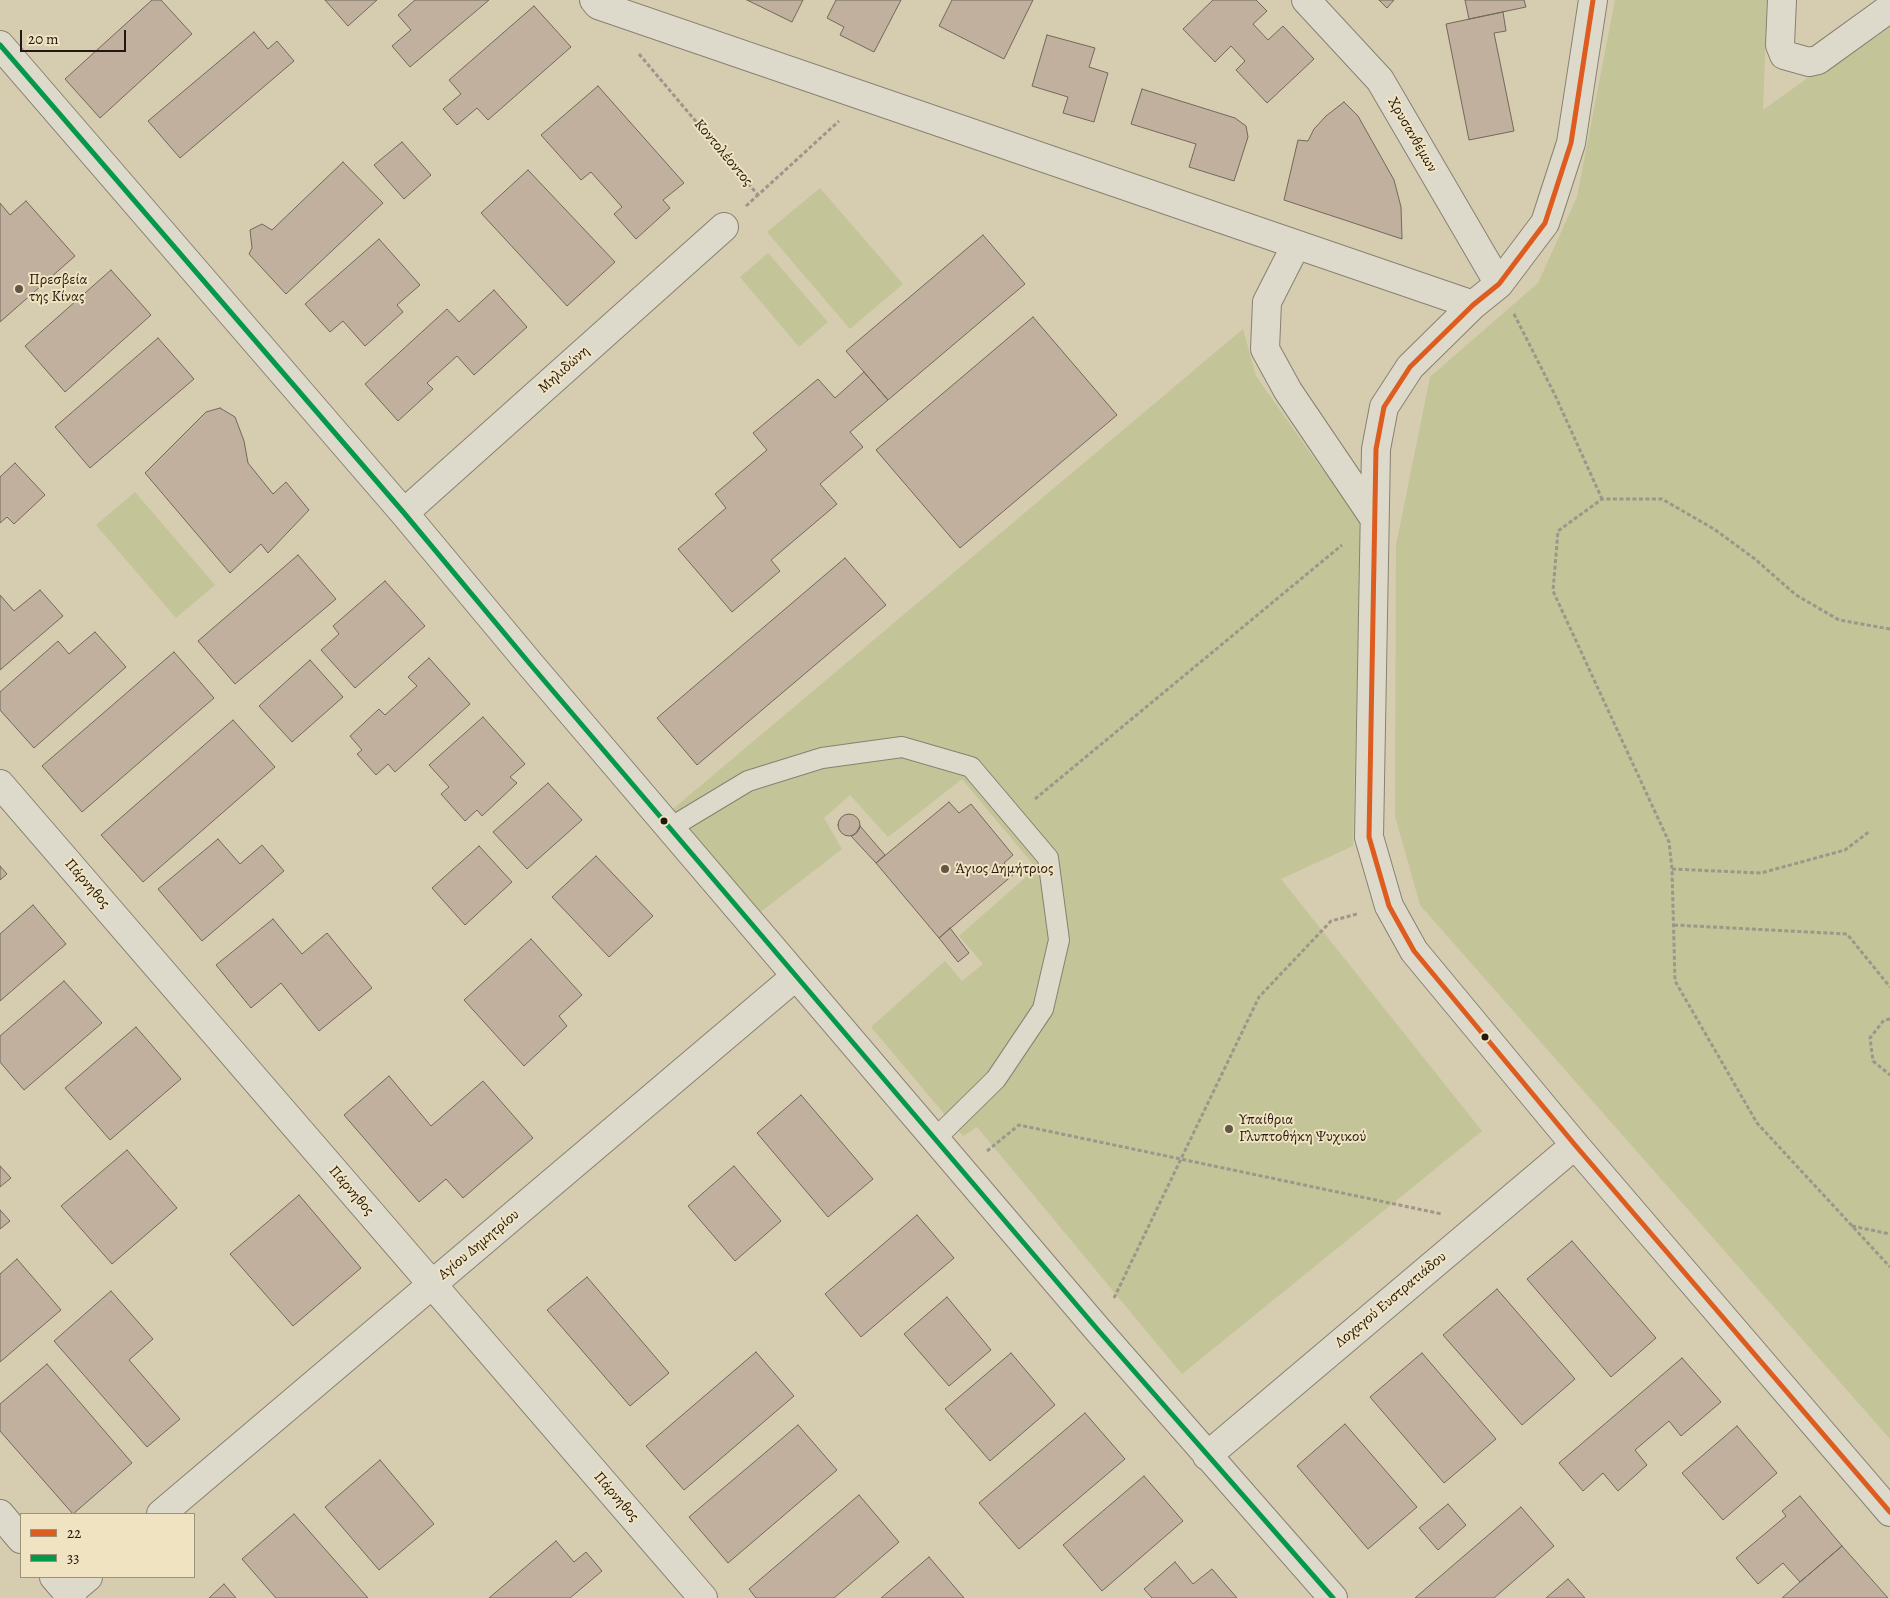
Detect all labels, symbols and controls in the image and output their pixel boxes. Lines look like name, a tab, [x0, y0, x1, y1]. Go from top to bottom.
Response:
scale bar	[22, 20, 129, 52]
text: 20 m	[28, 29, 59, 49]
street label: Χρυσανθέμων	[1383, 94, 1441, 176]
street label: Κοντολέοντος	[690, 116, 756, 190]
place label: Πρεσβεία της Κίνας	[29, 271, 88, 306]
marker: Πρεσβεία της Κίνας	[13, 283, 25, 295]
street label: Μηλιδώνη	[535, 342, 593, 398]
unlabelled marker	[659, 816, 669, 826]
street label: Πάρνηθος	[61, 856, 113, 912]
place label: Άγιος Δημήτριος	[955, 860, 1053, 878]
marker: Άγιος Δημήτριος	[939, 863, 951, 875]
unlabelled marker	[1480, 1032, 1490, 1042]
place label: Υπαίθρια Γλυπτοθήκη Ψυχικού	[1239, 1111, 1366, 1146]
marker: Υπαίθρια Γλυπτοθήκη Ψυχικού	[1223, 1123, 1235, 1135]
street label: Πάρνηθος	[325, 1163, 377, 1219]
street label: Αγίου Δημητρίου	[435, 1206, 523, 1284]
street label: Λοχαγού Ευστρατιάδου	[1332, 1248, 1450, 1352]
street label: Πάρνηθος	[590, 1469, 642, 1525]
legend	[20, 1513, 195, 1578]
text: 22	[67, 1523, 81, 1543]
text: 33	[67, 1548, 79, 1568]

